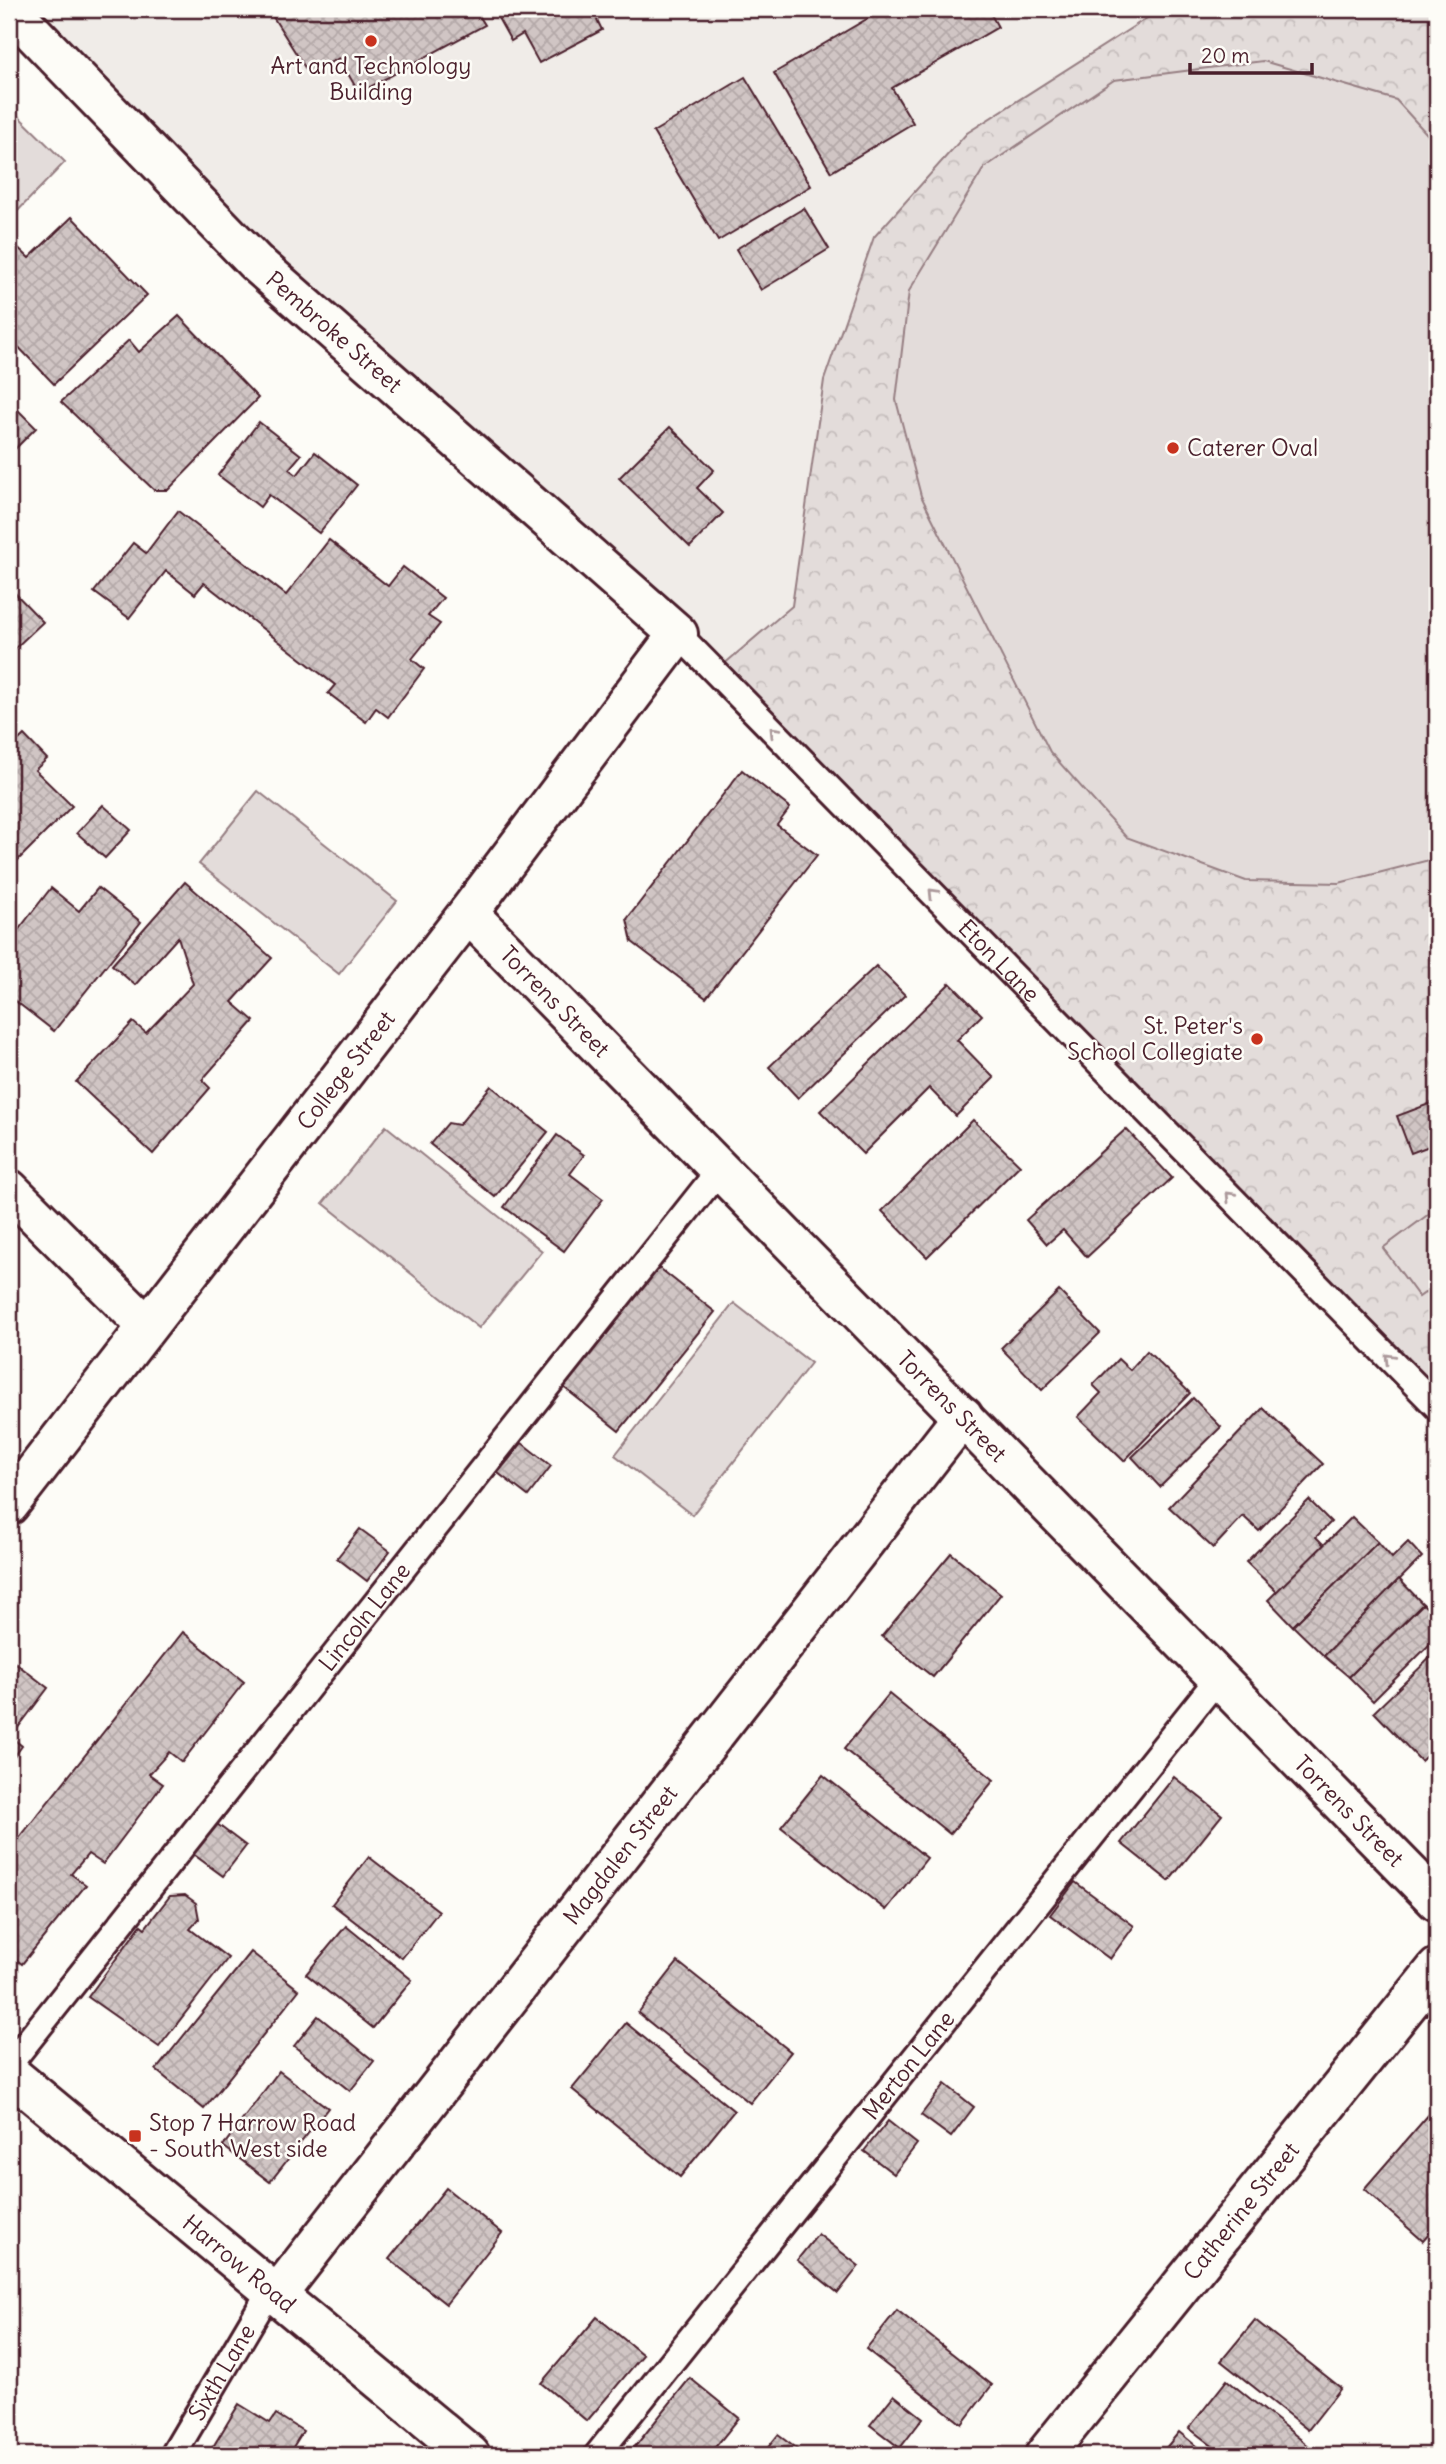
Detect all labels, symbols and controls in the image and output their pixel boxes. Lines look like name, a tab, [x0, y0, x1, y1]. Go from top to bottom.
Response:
scale bar	[1190, 32, 1313, 76]
marker: Art and Technology Building	[363, 33, 379, 49]
text: 20 m	[1201, 42, 1250, 69]
place label: Art and Technology Building	[271, 51, 471, 106]
street label: Pembroke Street	[260, 265, 409, 399]
place label: Caterer Oval	[1187, 433, 1318, 462]
marker: Caterer Oval	[1165, 440, 1181, 456]
one-way arrow	[770, 727, 782, 739]
one-way arrow	[929, 889, 942, 902]
street label: Eton Lane	[952, 913, 1046, 1008]
street label: Torrens Street	[494, 939, 616, 1063]
street label: College Street	[290, 1005, 401, 1135]
place label: St. Peter's School Collegiate	[1067, 1011, 1243, 1066]
marker: St. Peter's School Collegiate	[1249, 1031, 1265, 1047]
one-way arrow	[1225, 1191, 1238, 1204]
street label: Torrens Street	[891, 1344, 1013, 1468]
one-way arrow	[1385, 1353, 1398, 1366]
street label: Lincoln Lane	[312, 1556, 416, 1677]
street label: Torrens Street	[1288, 1749, 1410, 1873]
street label: Magdalen Street	[557, 1779, 683, 1930]
street label: Merton Lane	[856, 2005, 960, 2125]
place label: Stop 7 Harrow Road - South West side	[149, 2108, 356, 2163]
marker: Stop 7 Harrow Road - South West side	[127, 2128, 143, 2144]
street label: Catherine Street	[1177, 2136, 1305, 2286]
street label: Harrow Road	[177, 2208, 302, 2319]
street label: Sixth Lane	[182, 2319, 261, 2426]

